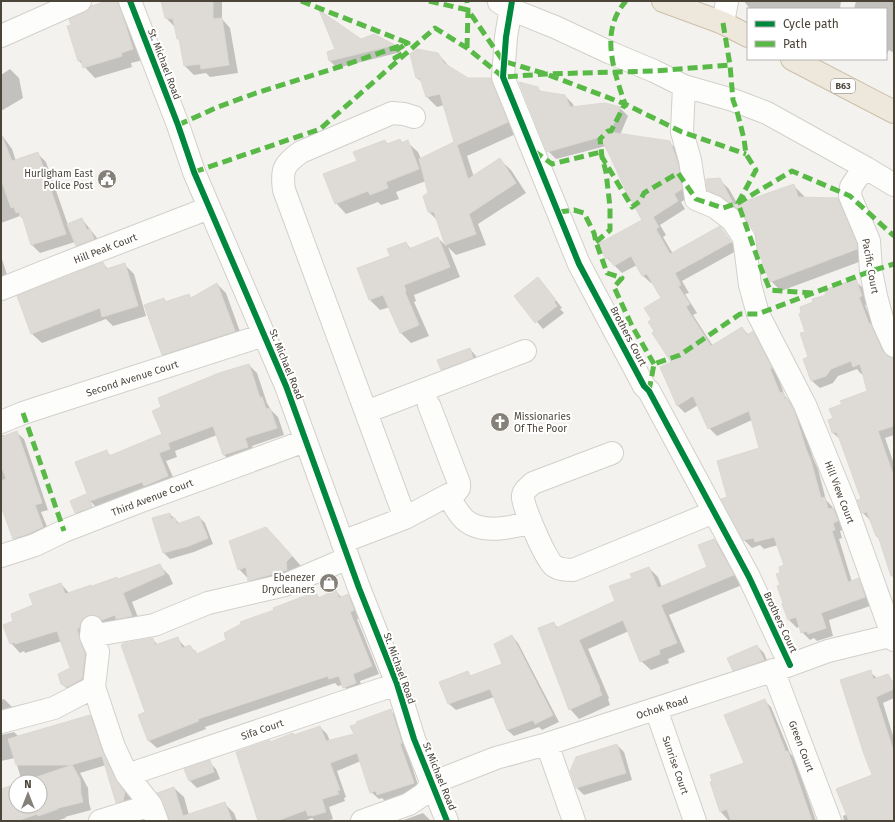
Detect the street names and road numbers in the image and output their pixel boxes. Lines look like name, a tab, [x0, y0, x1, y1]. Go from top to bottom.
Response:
street label: St. Michael Road	[145, 27, 183, 101]
road number: B63	[831, 79, 855, 93]
street label: Hill Peak Court	[72, 231, 139, 266]
street label: Pacific Court	[859, 238, 881, 295]
street label: Brothers Court	[607, 305, 649, 369]
street label: St. Michael Road	[266, 327, 306, 401]
street label: Second Avenue Court	[85, 358, 180, 400]
street label: Hill View Court	[822, 459, 857, 526]
street label: Third Avenue Court	[110, 477, 195, 519]
street label: Brothers Court	[761, 590, 800, 655]
street label: St. Michael Road	[381, 631, 418, 706]
street label: Ochok Road	[635, 694, 690, 722]
street label: Sifa Court	[240, 717, 285, 743]
street label: Green Court	[786, 719, 816, 774]
street label: Sunrise Court	[659, 734, 691, 797]
street label: St Michael Road	[420, 741, 458, 812]

